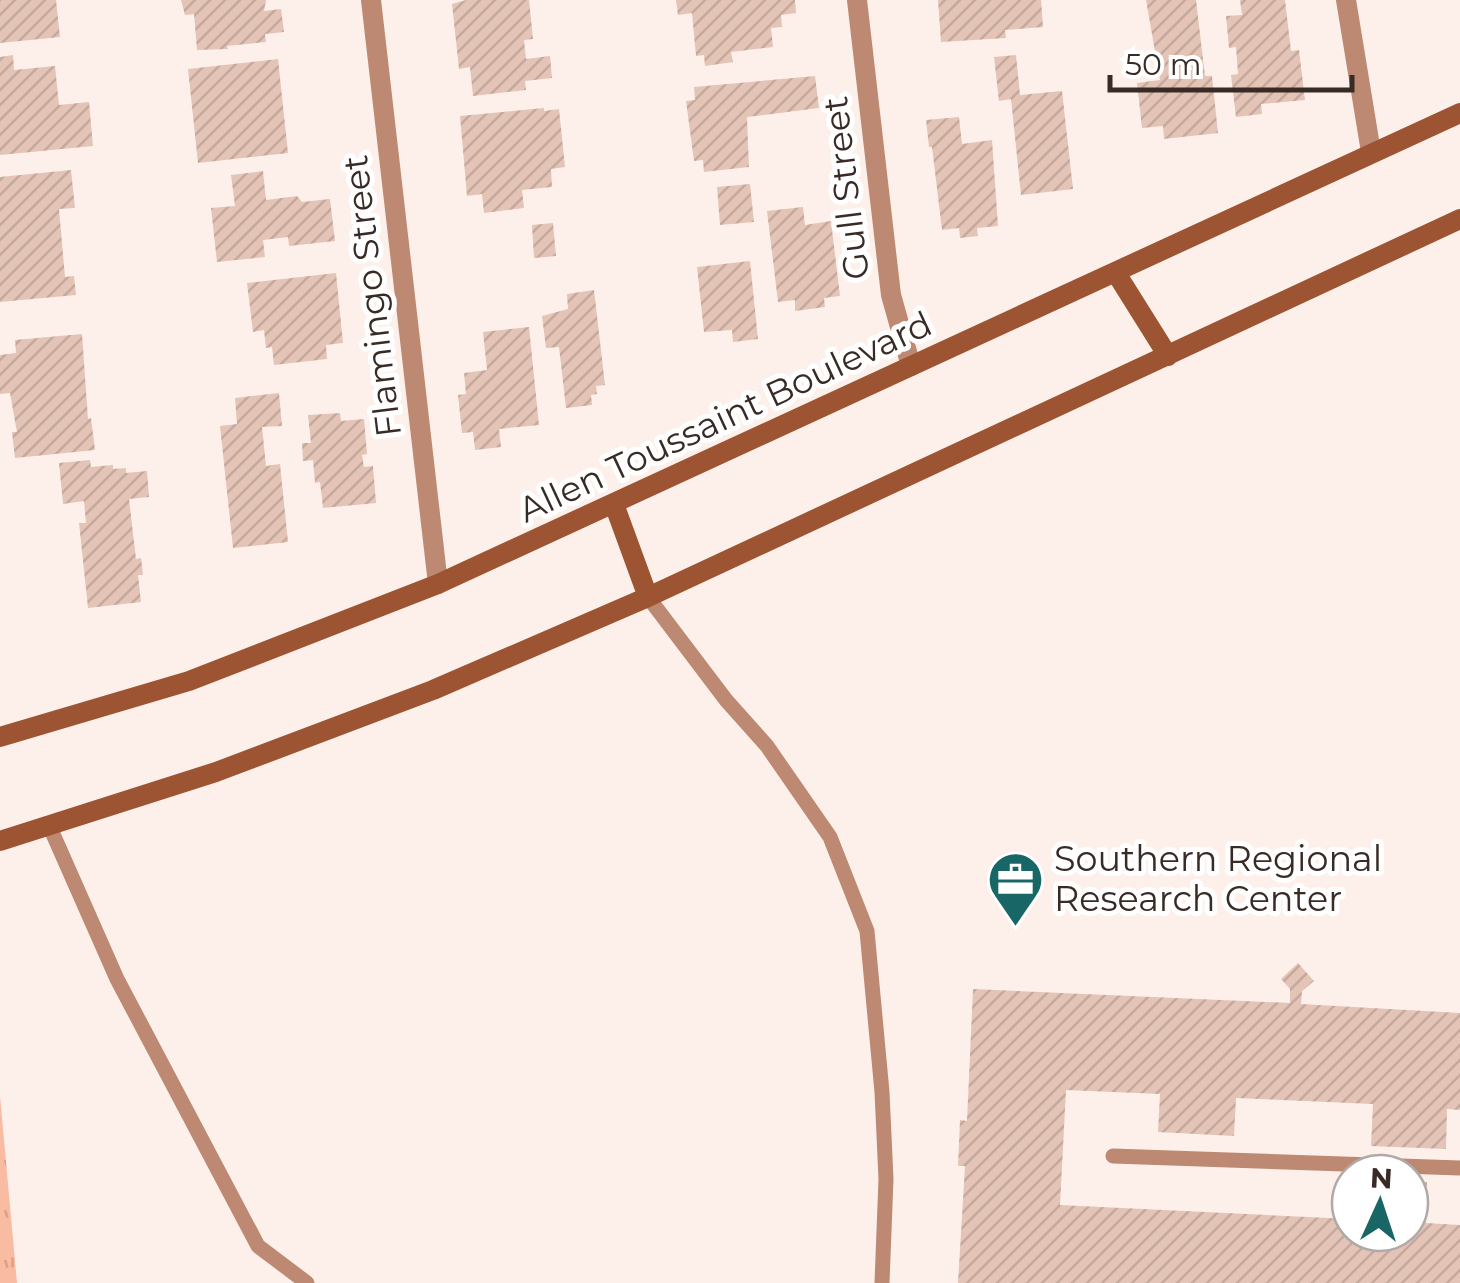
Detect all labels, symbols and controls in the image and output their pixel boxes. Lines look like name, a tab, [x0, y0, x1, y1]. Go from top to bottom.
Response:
scale bar	[1110, 30, 1352, 92]
text: 50 m	[1125, 46, 1202, 83]
street label: Gull Street	[813, 94, 878, 282]
street label: Flamingo Street	[333, 153, 410, 439]
street label: Allen Toussaint Boulevard	[511, 302, 938, 531]
place label: Southern Regional Research Center	[1054, 837, 1382, 920]
office icon: Southern Regional Research Center	[985, 849, 1045, 928]
north arrow	[1330, 1153, 1430, 1253]
text: N	[1369, 1160, 1393, 1196]

